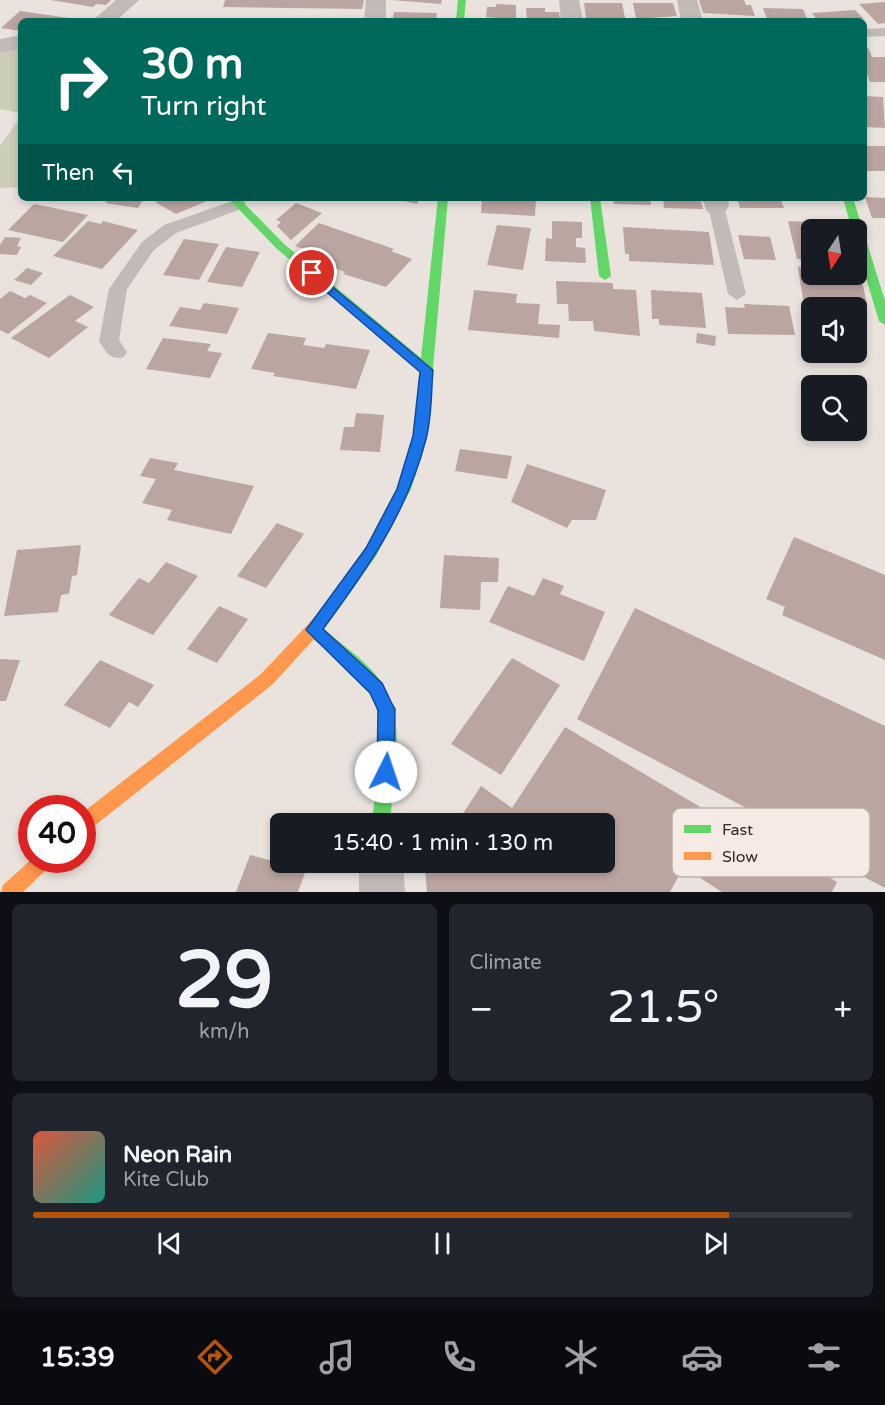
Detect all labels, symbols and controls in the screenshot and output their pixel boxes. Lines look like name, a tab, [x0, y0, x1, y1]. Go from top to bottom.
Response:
text: 30 m	[141, 39, 243, 90]
icon: right	[42, 42, 120, 120]
text: Turn right	[141, 90, 267, 123]
icon: left	[107, 156, 140, 189]
text: Then	[42, 160, 95, 186]
north arrow	[801, 219, 867, 285]
map controls	[801, 219, 867, 441]
pin	[286, 247, 337, 298]
icon: arrive	[295, 256, 328, 289]
button: sound	[801, 297, 867, 363]
button: search	[801, 375, 867, 441]
position arrow	[354, 740, 418, 804]
speed limit sign: 40	[18, 795, 96, 873]
legend	[672, 808, 870, 877]
text: Fast	[722, 820, 753, 840]
text: 15:40 · 1 min · 130 m	[332, 830, 553, 856]
text: Slow	[722, 847, 758, 867]
text: 29	[175, 934, 273, 1028]
text: Climate	[470, 951, 542, 975]
text: 21.5°	[607, 981, 720, 1035]
text: −	[470, 990, 493, 1029]
text: +	[833, 990, 852, 1029]
text: km/h	[199, 1020, 249, 1044]
text: Neon Rain	[123, 1142, 232, 1168]
text: Kite Club	[123, 1168, 209, 1192]
icon: previous	[153, 1227, 186, 1260]
icon: pause	[426, 1227, 459, 1260]
icon: next	[699, 1227, 732, 1260]
icon: directions	[194, 1336, 236, 1378]
icon: music	[316, 1336, 358, 1378]
icon: phone	[438, 1336, 480, 1378]
icon: climate	[560, 1336, 602, 1378]
icon: car	[681, 1336, 723, 1378]
icon: filters	[803, 1336, 845, 1378]
text: 15:39	[40, 1341, 115, 1374]

